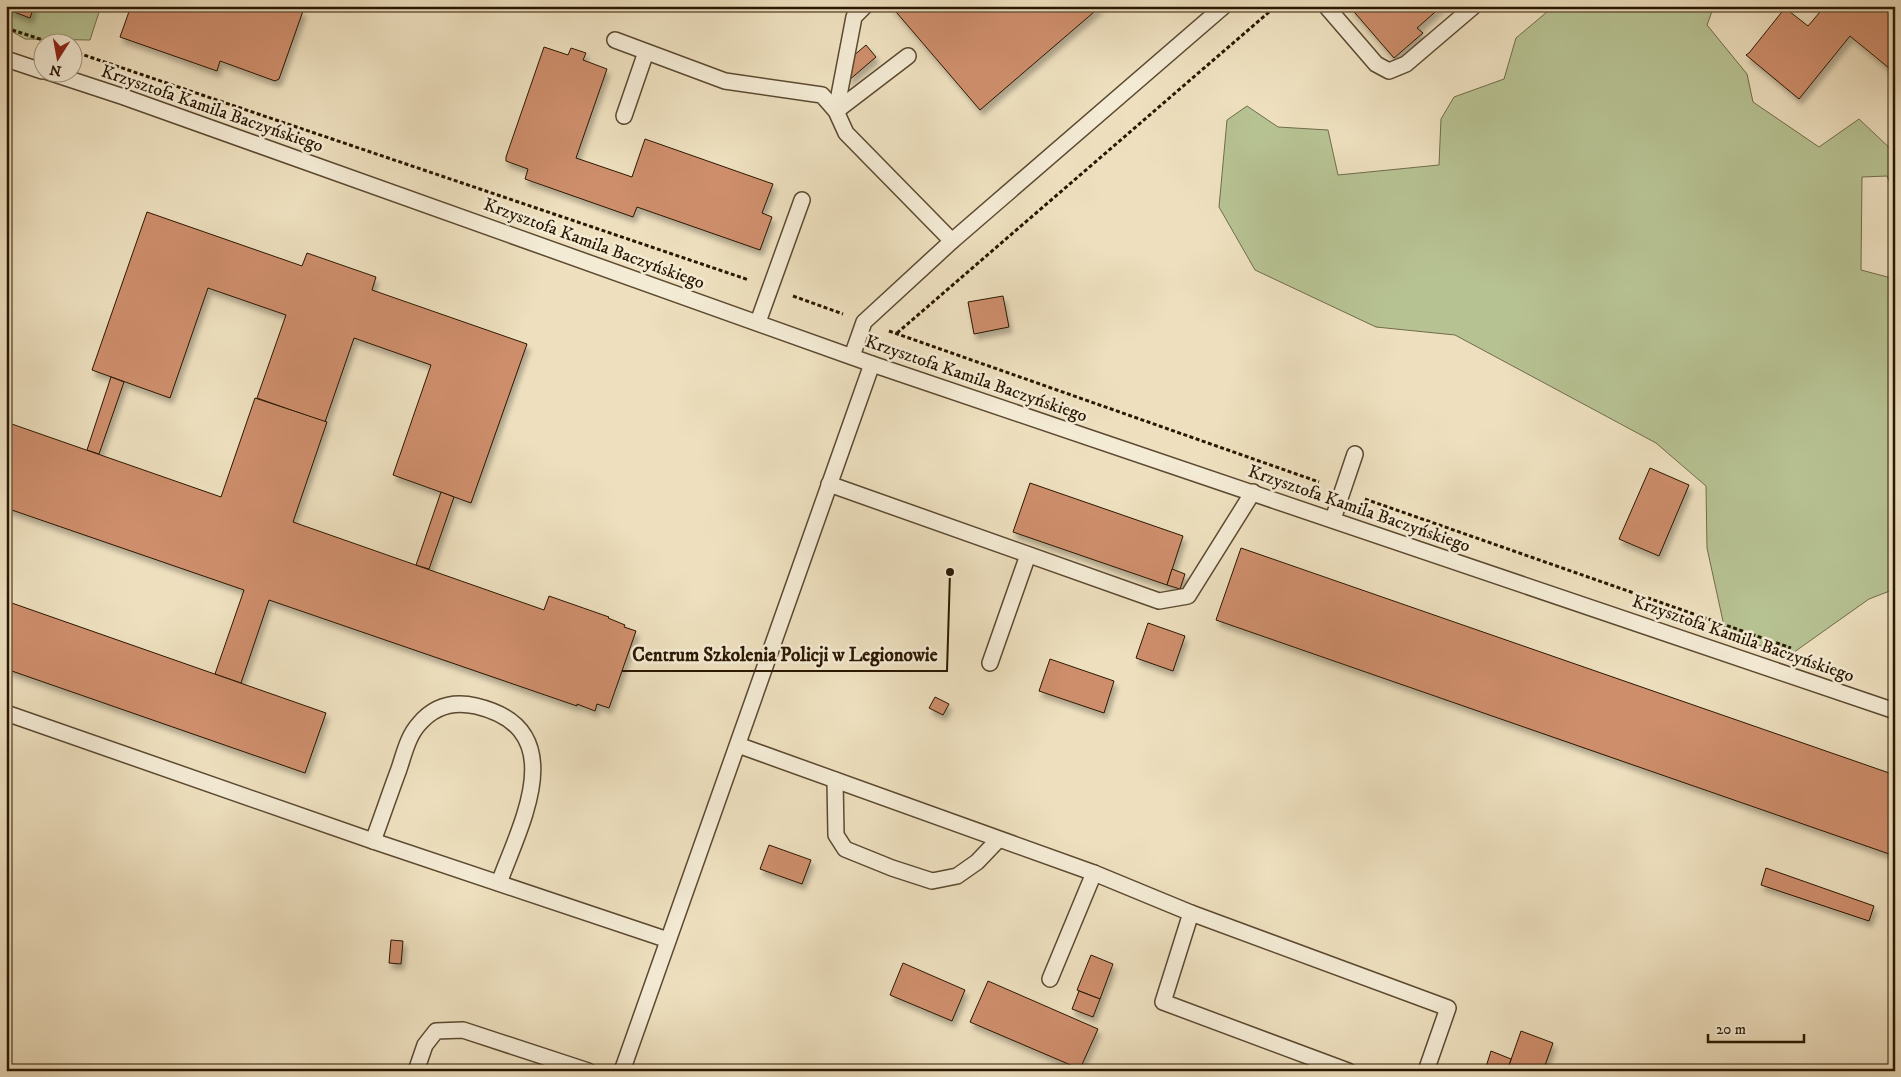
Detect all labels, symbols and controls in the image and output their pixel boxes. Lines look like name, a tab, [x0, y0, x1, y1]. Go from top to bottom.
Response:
north arrow	[32, 32, 82, 82]
text: N	[48, 60, 63, 80]
street label: Krzysztofa Kamila Baczyńskiego	[98, 61, 326, 157]
street label: Krzysztofa Kamila Baczyńskiego	[481, 194, 708, 294]
street label: Krzysztofa Kamila Baczyńskiego	[862, 331, 1090, 427]
street label: Krzysztofa Kamila Baczyńskiego	[1245, 461, 1473, 557]
street label: Krzysztofa Kamila Baczyńskiego	[1629, 591, 1857, 687]
callout: Centrum Szkolenia Policji w Legionowie	[622, 637, 947, 671]
text: Centrum Szkolenia Policji w Legionowie	[632, 644, 938, 668]
scale bar	[1708, 1012, 1805, 1044]
text: 20 m	[1716, 1020, 1746, 1039]

